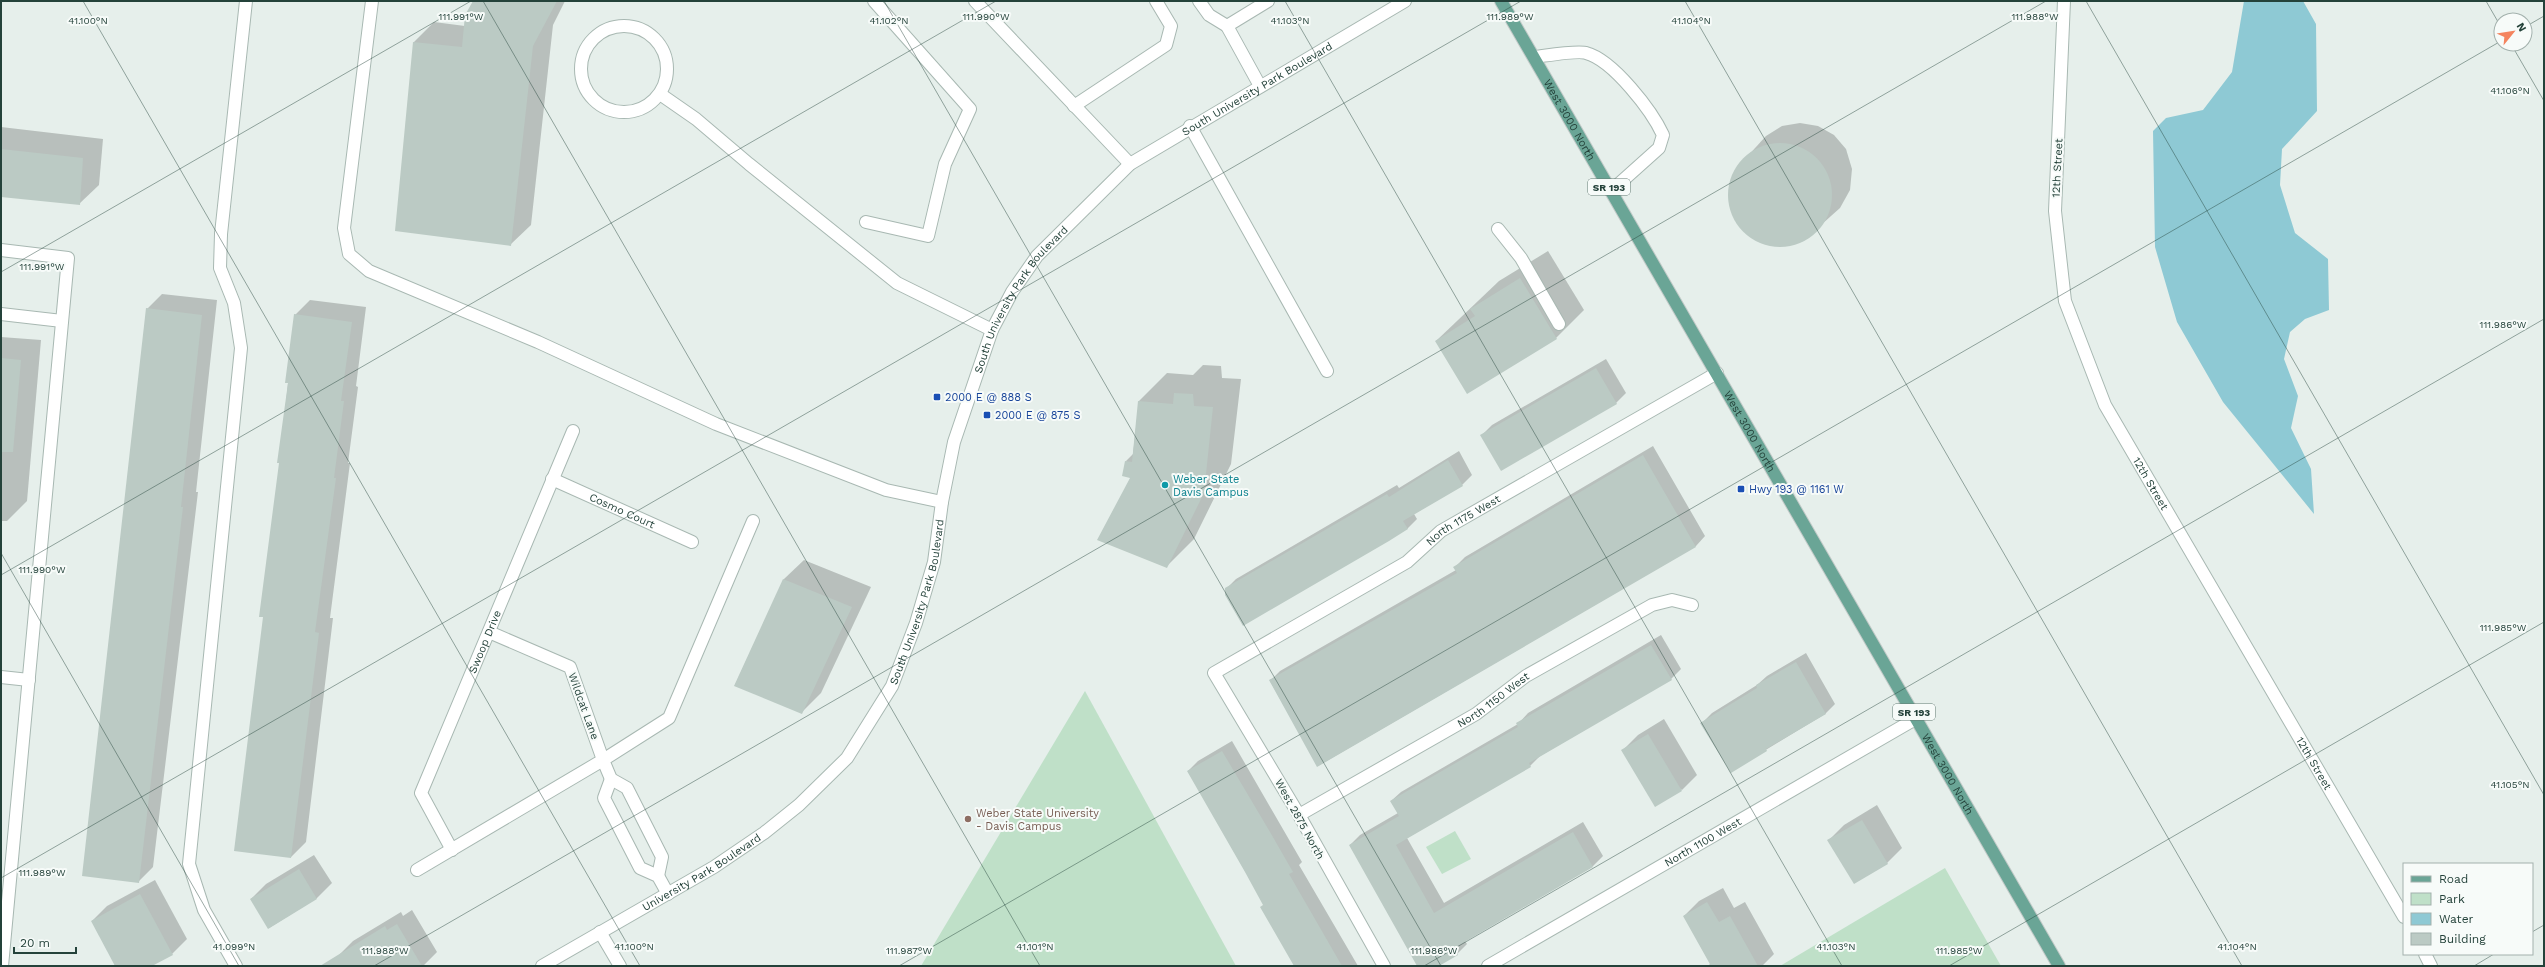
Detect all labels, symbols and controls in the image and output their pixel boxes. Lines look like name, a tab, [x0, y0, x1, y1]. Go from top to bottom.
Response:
text: 111.991°W	[439, 11, 484, 22]
text: 111.990°W	[962, 11, 1010, 22]
text: 111.989°W	[1486, 11, 1534, 22]
text: 111.988°W	[2011, 11, 2059, 22]
north arrow	[2493, 12, 2533, 52]
text: 41.100°N	[68, 15, 108, 26]
text: 41.102°N	[869, 15, 909, 26]
text: 41.103°N	[1270, 15, 1310, 26]
text: 41.104°N	[1671, 15, 1711, 26]
text: N	[2514, 20, 2529, 34]
street label: South University Park Boulevard	[1180, 40, 1335, 139]
street label: West 3000 North	[1541, 77, 1598, 163]
text: 41.106°N	[2490, 85, 2530, 96]
street label: 12th Street	[2049, 138, 2066, 198]
road number: SR 193	[1588, 179, 1630, 195]
street label: South University Park Boulevard	[972, 223, 1071, 375]
text: 111.991°W	[20, 261, 65, 272]
text: 111.986°W	[2480, 319, 2527, 330]
street label: West 3000 North	[1721, 389, 1778, 474]
place label: 2000 E @ 888 S	[945, 391, 1032, 404]
marker: 2000 E @ 888 S	[932, 392, 942, 402]
place label: 2000 E @ 875 S	[995, 409, 1080, 422]
marker: 2000 E @ 875 S	[982, 410, 992, 420]
street label: 12th Street	[2130, 455, 2171, 513]
place label: Weber State Davis Campus	[1173, 473, 1249, 499]
marker: Weber State Davis Campus	[1160, 480, 1170, 490]
place label: Hwy 193 @ 1161 W	[1749, 483, 1844, 496]
marker: Hwy 193 @ 1161 W	[1736, 484, 1746, 494]
street label: Cosmo Court	[587, 491, 657, 532]
street label: North 1175 West	[1424, 492, 1503, 548]
street label: South University Park Boulevard	[887, 518, 947, 687]
text: 111.990°W	[18, 564, 66, 575]
street label: Swoop Drive	[466, 608, 504, 675]
text: 111.985°W	[2480, 622, 2527, 633]
street label: North 1150 West	[1455, 669, 1532, 730]
street label: Wildcat Lane	[565, 671, 602, 741]
road number: SR 193	[1893, 704, 1935, 720]
street label: West 3000 North	[1919, 731, 1976, 817]
street label: 12th Street	[2293, 735, 2334, 793]
street label: West 2875 North	[1272, 777, 1327, 862]
text: 41.105°N	[2490, 779, 2530, 790]
place label: Weber State University - Davis Campus	[976, 807, 1099, 833]
marker: Weber State University - Davis Campus	[963, 814, 973, 824]
street label: North 1100 West	[1662, 815, 1744, 870]
street label: University Park Boulevard	[640, 831, 763, 914]
legend	[2403, 863, 2533, 955]
text: 111.989°W	[18, 867, 66, 878]
text: Road	[2439, 872, 2468, 886]
text: Park	[2439, 892, 2465, 906]
text: Water	[2439, 912, 2474, 926]
scale bar	[14, 929, 76, 955]
text: Building	[2439, 932, 2486, 946]
text: 20 m	[20, 936, 50, 950]
text: 41.099°N	[213, 941, 255, 952]
text: 41.100°N	[614, 941, 654, 952]
text: 41.101°N	[1016, 941, 1054, 952]
text: 41.103°N	[1816, 941, 1856, 952]
text: 41.104°N	[2217, 941, 2257, 952]
text: 111.988°W	[361, 945, 409, 956]
text: 111.987°W	[886, 945, 932, 956]
text: 111.986°W	[1411, 945, 1458, 956]
text: 111.985°W	[1936, 945, 1983, 956]

